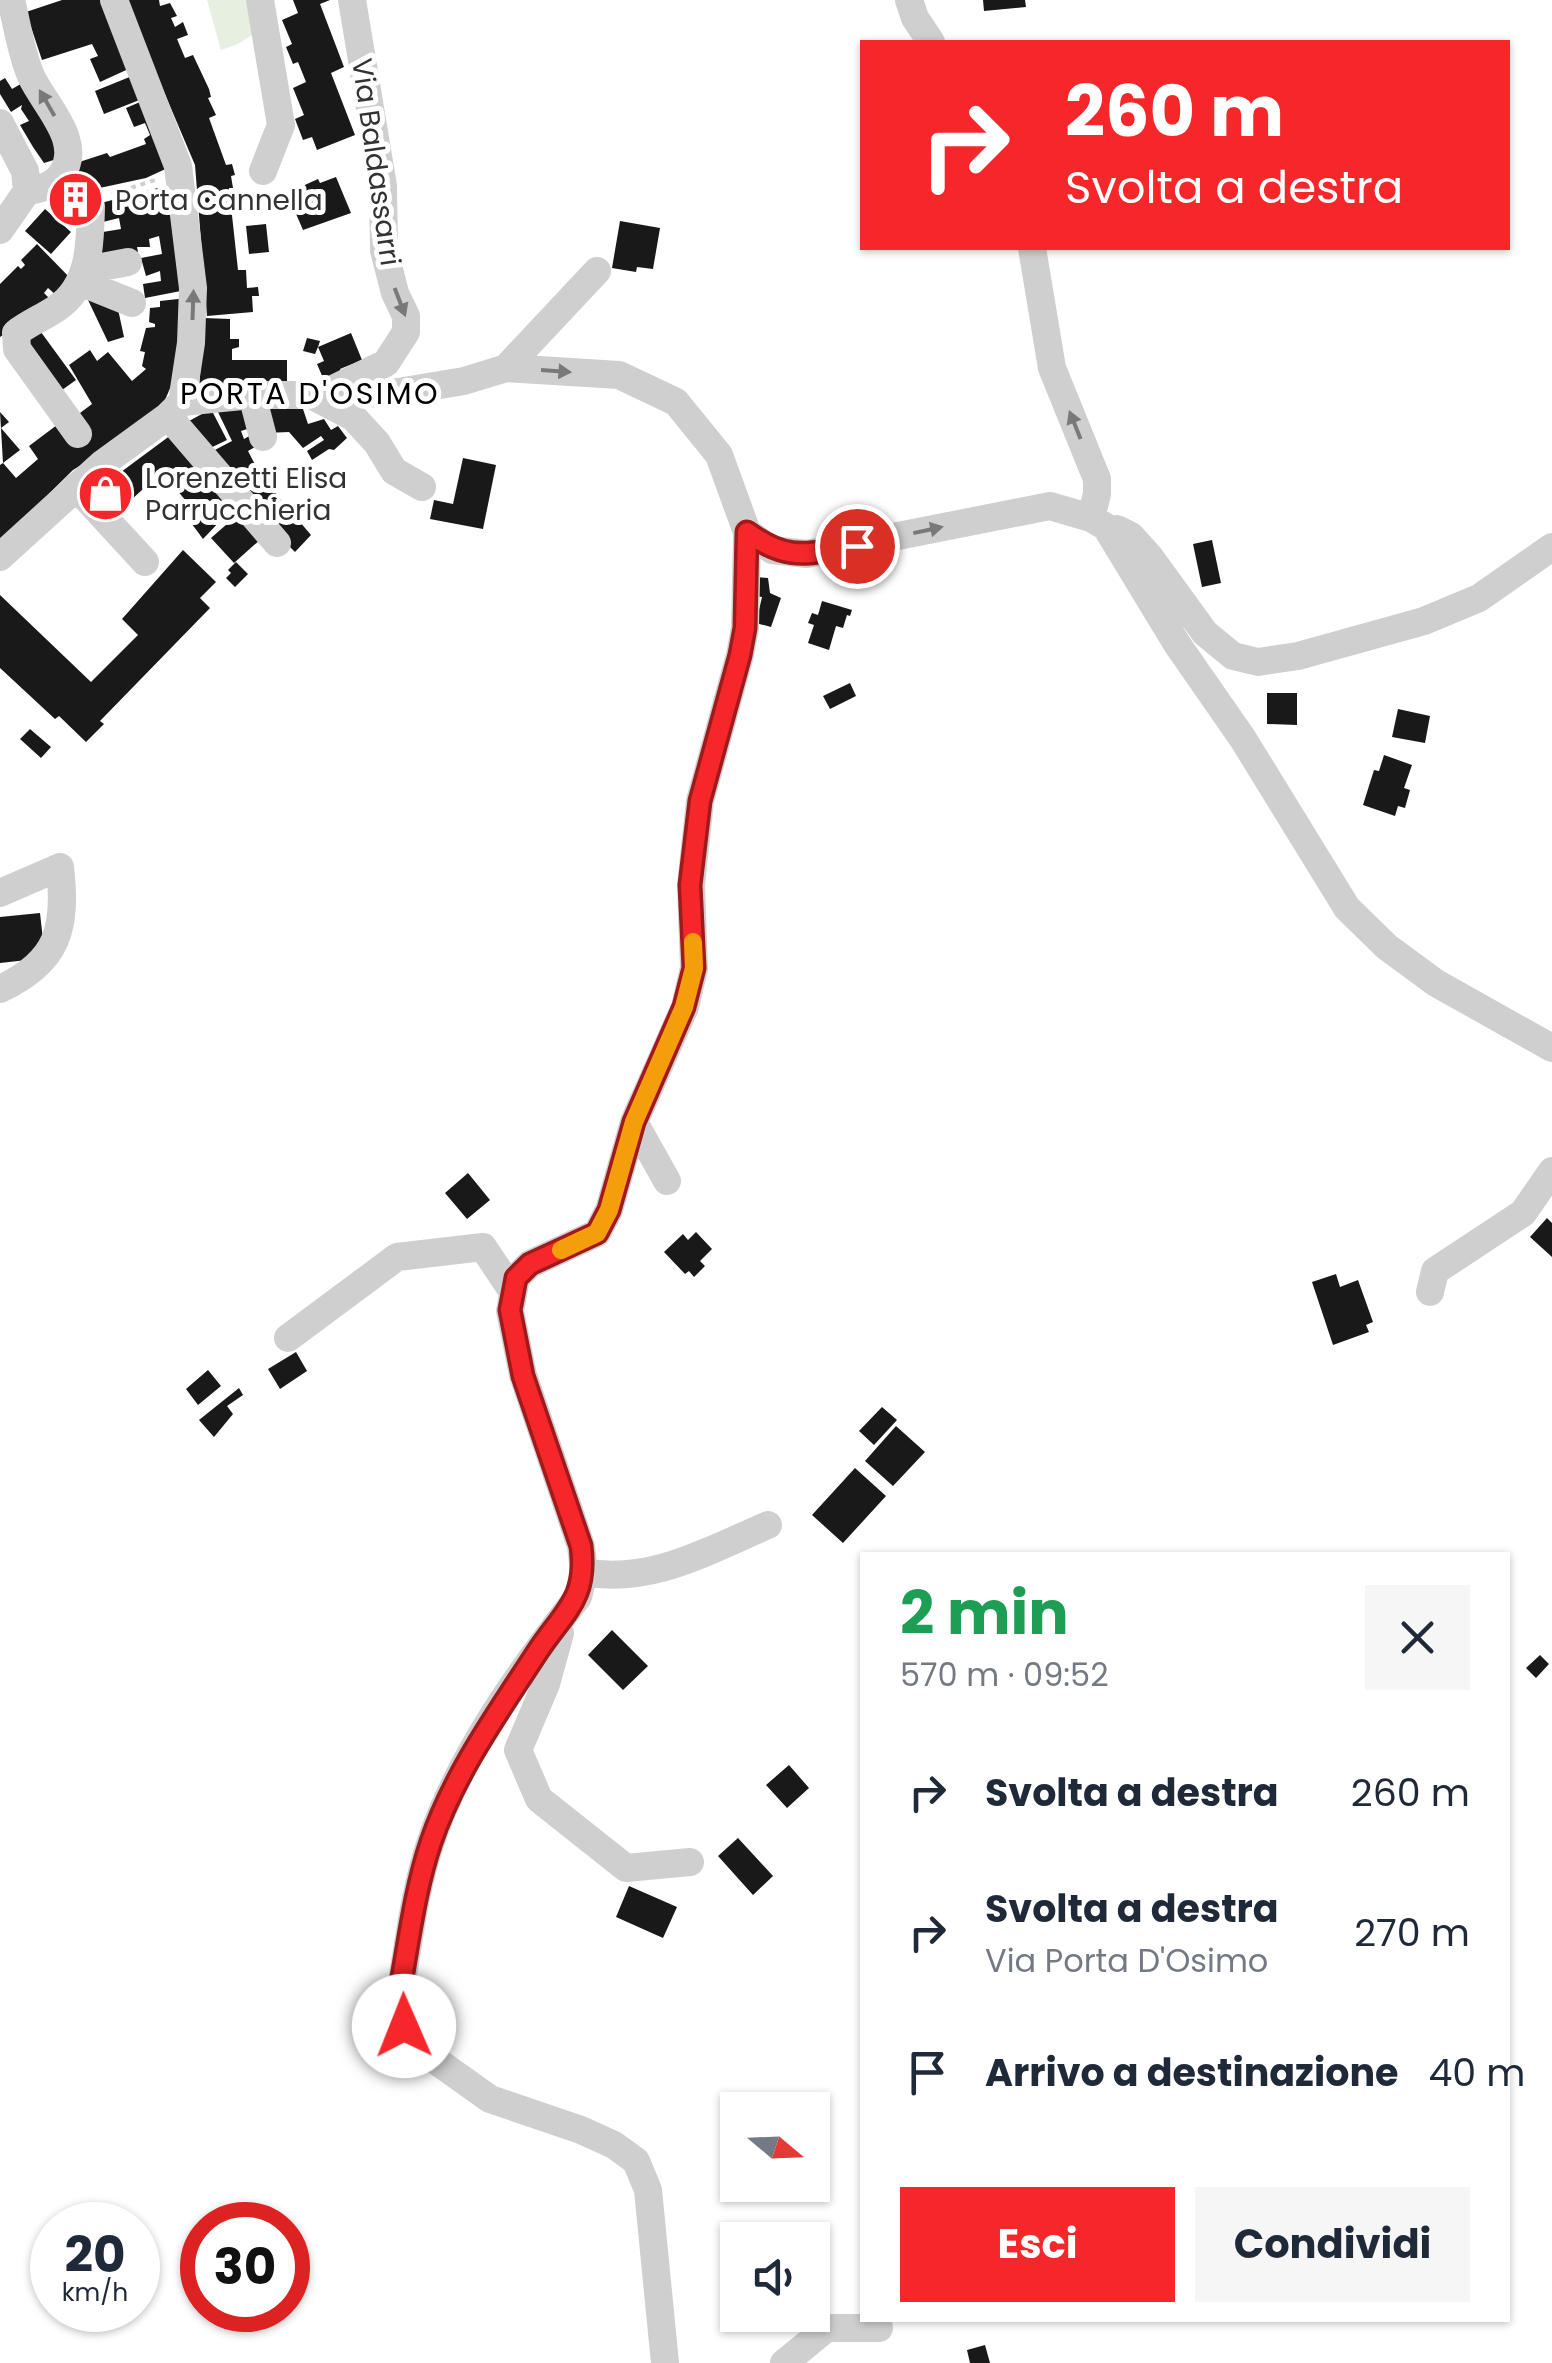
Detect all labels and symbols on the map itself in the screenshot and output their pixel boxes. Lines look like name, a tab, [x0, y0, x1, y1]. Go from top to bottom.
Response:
street label: Via Baldassarri	[342, 56, 410, 268]
one-way arrow	[38, 88, 55, 117]
building icon: Porta Cannella	[46, 170, 106, 230]
place label: Porta Cannella	[115, 181, 323, 220]
one-way arrow	[393, 287, 408, 317]
one-way arrow	[185, 289, 201, 320]
one-way arrow	[541, 363, 572, 379]
district label: PORTA D'OSIMO	[180, 372, 440, 415]
one-way arrow	[1067, 410, 1083, 440]
place label: Lorenzetti Elisa Parrucchieria	[145, 459, 347, 530]
shop icon: Lorenzetti Elisa Parrucchieria	[76, 464, 136, 524]
pin	[815, 504, 900, 589]
one-way arrow	[912, 522, 943, 538]
position arrow	[352, 1974, 456, 2078]
north arrow	[720, 2092, 830, 2202]
speed limit sign: 30	[180, 2202, 310, 2332]

